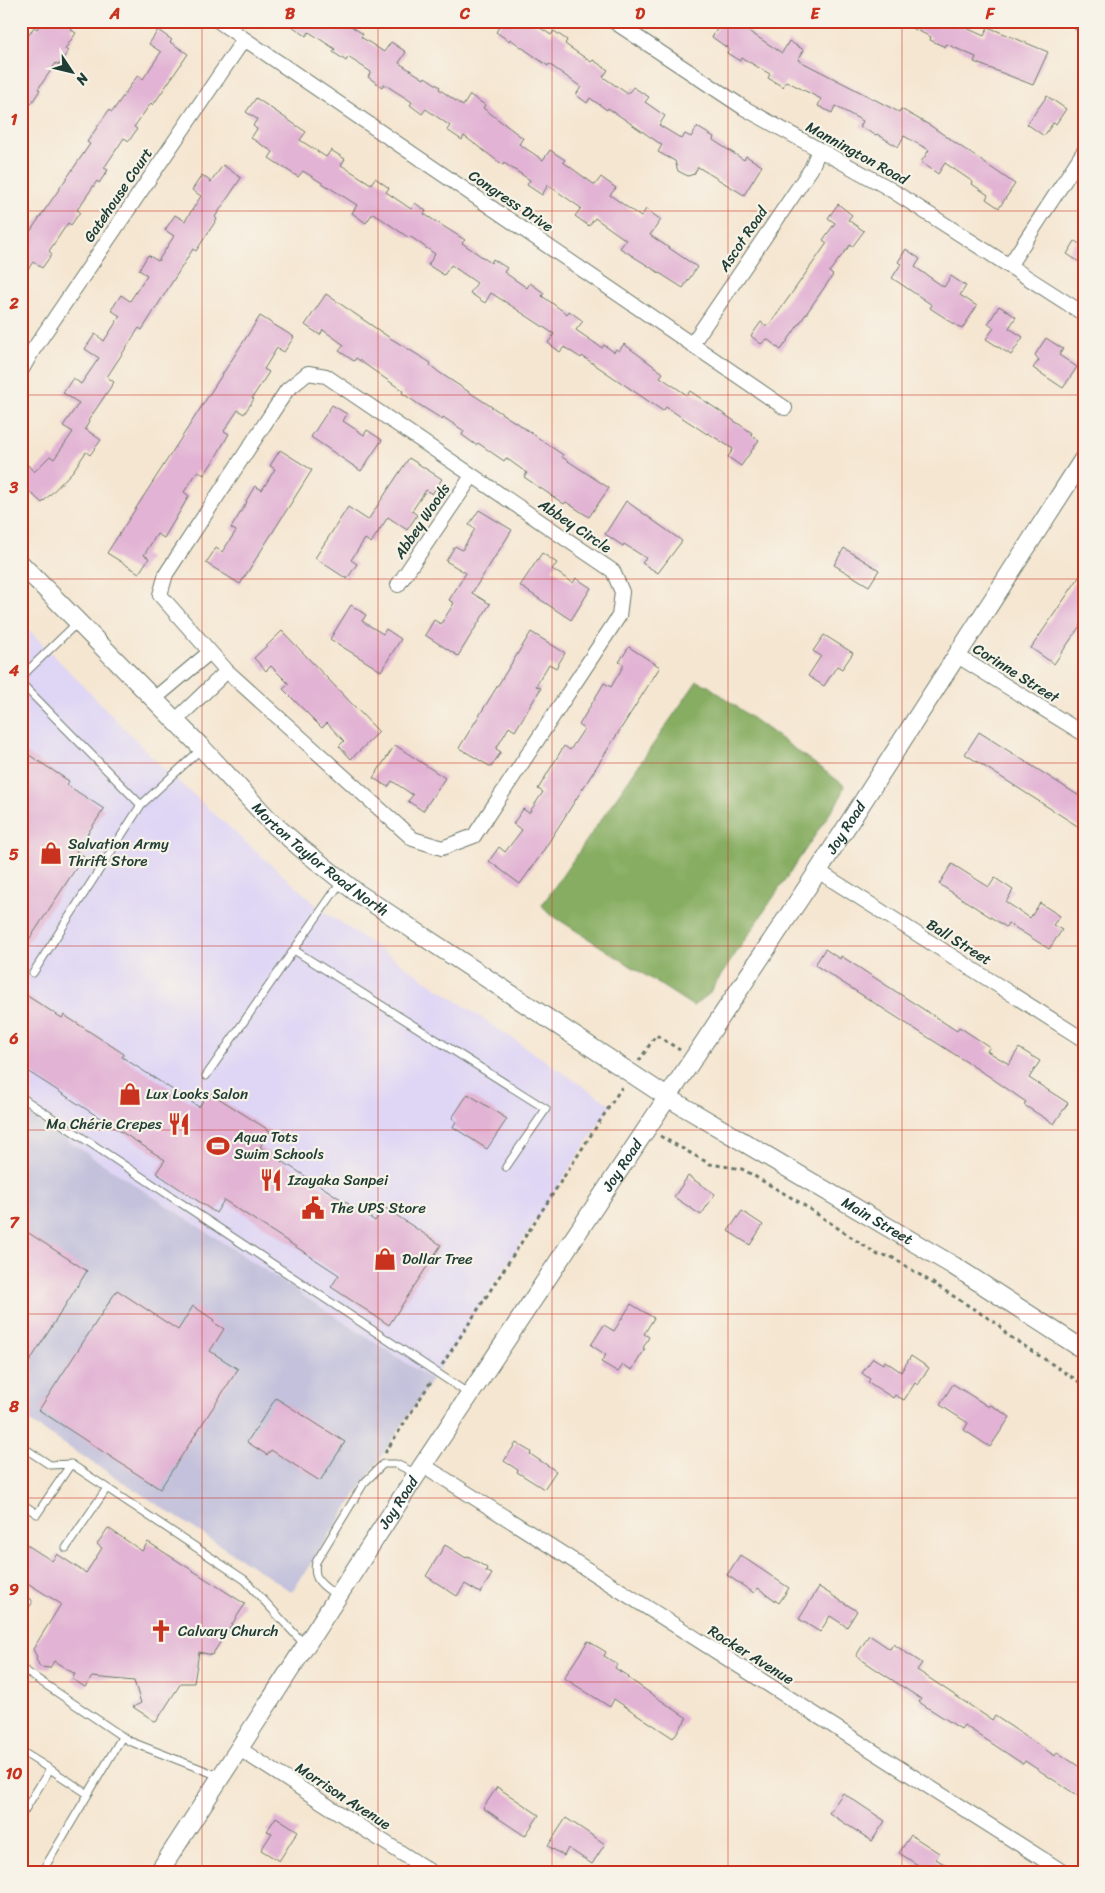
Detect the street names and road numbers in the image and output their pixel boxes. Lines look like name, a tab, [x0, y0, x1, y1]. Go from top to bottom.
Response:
street label: Mannington Road	[801, 114, 914, 193]
street label: Gatehouse Court	[77, 142, 160, 248]
street label: Congress Drive	[463, 163, 559, 239]
street label: Ascot Road	[711, 200, 775, 278]
street label: Abbey Woods	[386, 478, 457, 565]
street label: Abbey Circle	[532, 491, 617, 560]
street label: Corinne Street	[967, 636, 1065, 711]
street label: Joy Road	[819, 795, 873, 860]
street label: Morton Taylor Road North	[245, 796, 394, 923]
street label: Ball Street	[921, 912, 997, 973]
street label: Joy Road	[595, 1133, 650, 1198]
street label: Main Street	[836, 1189, 919, 1252]
street label: Joy Road	[371, 1470, 426, 1535]
street label: Rocker Avenue	[703, 1618, 800, 1692]
street label: Morrison Avenue	[290, 1755, 396, 1837]

